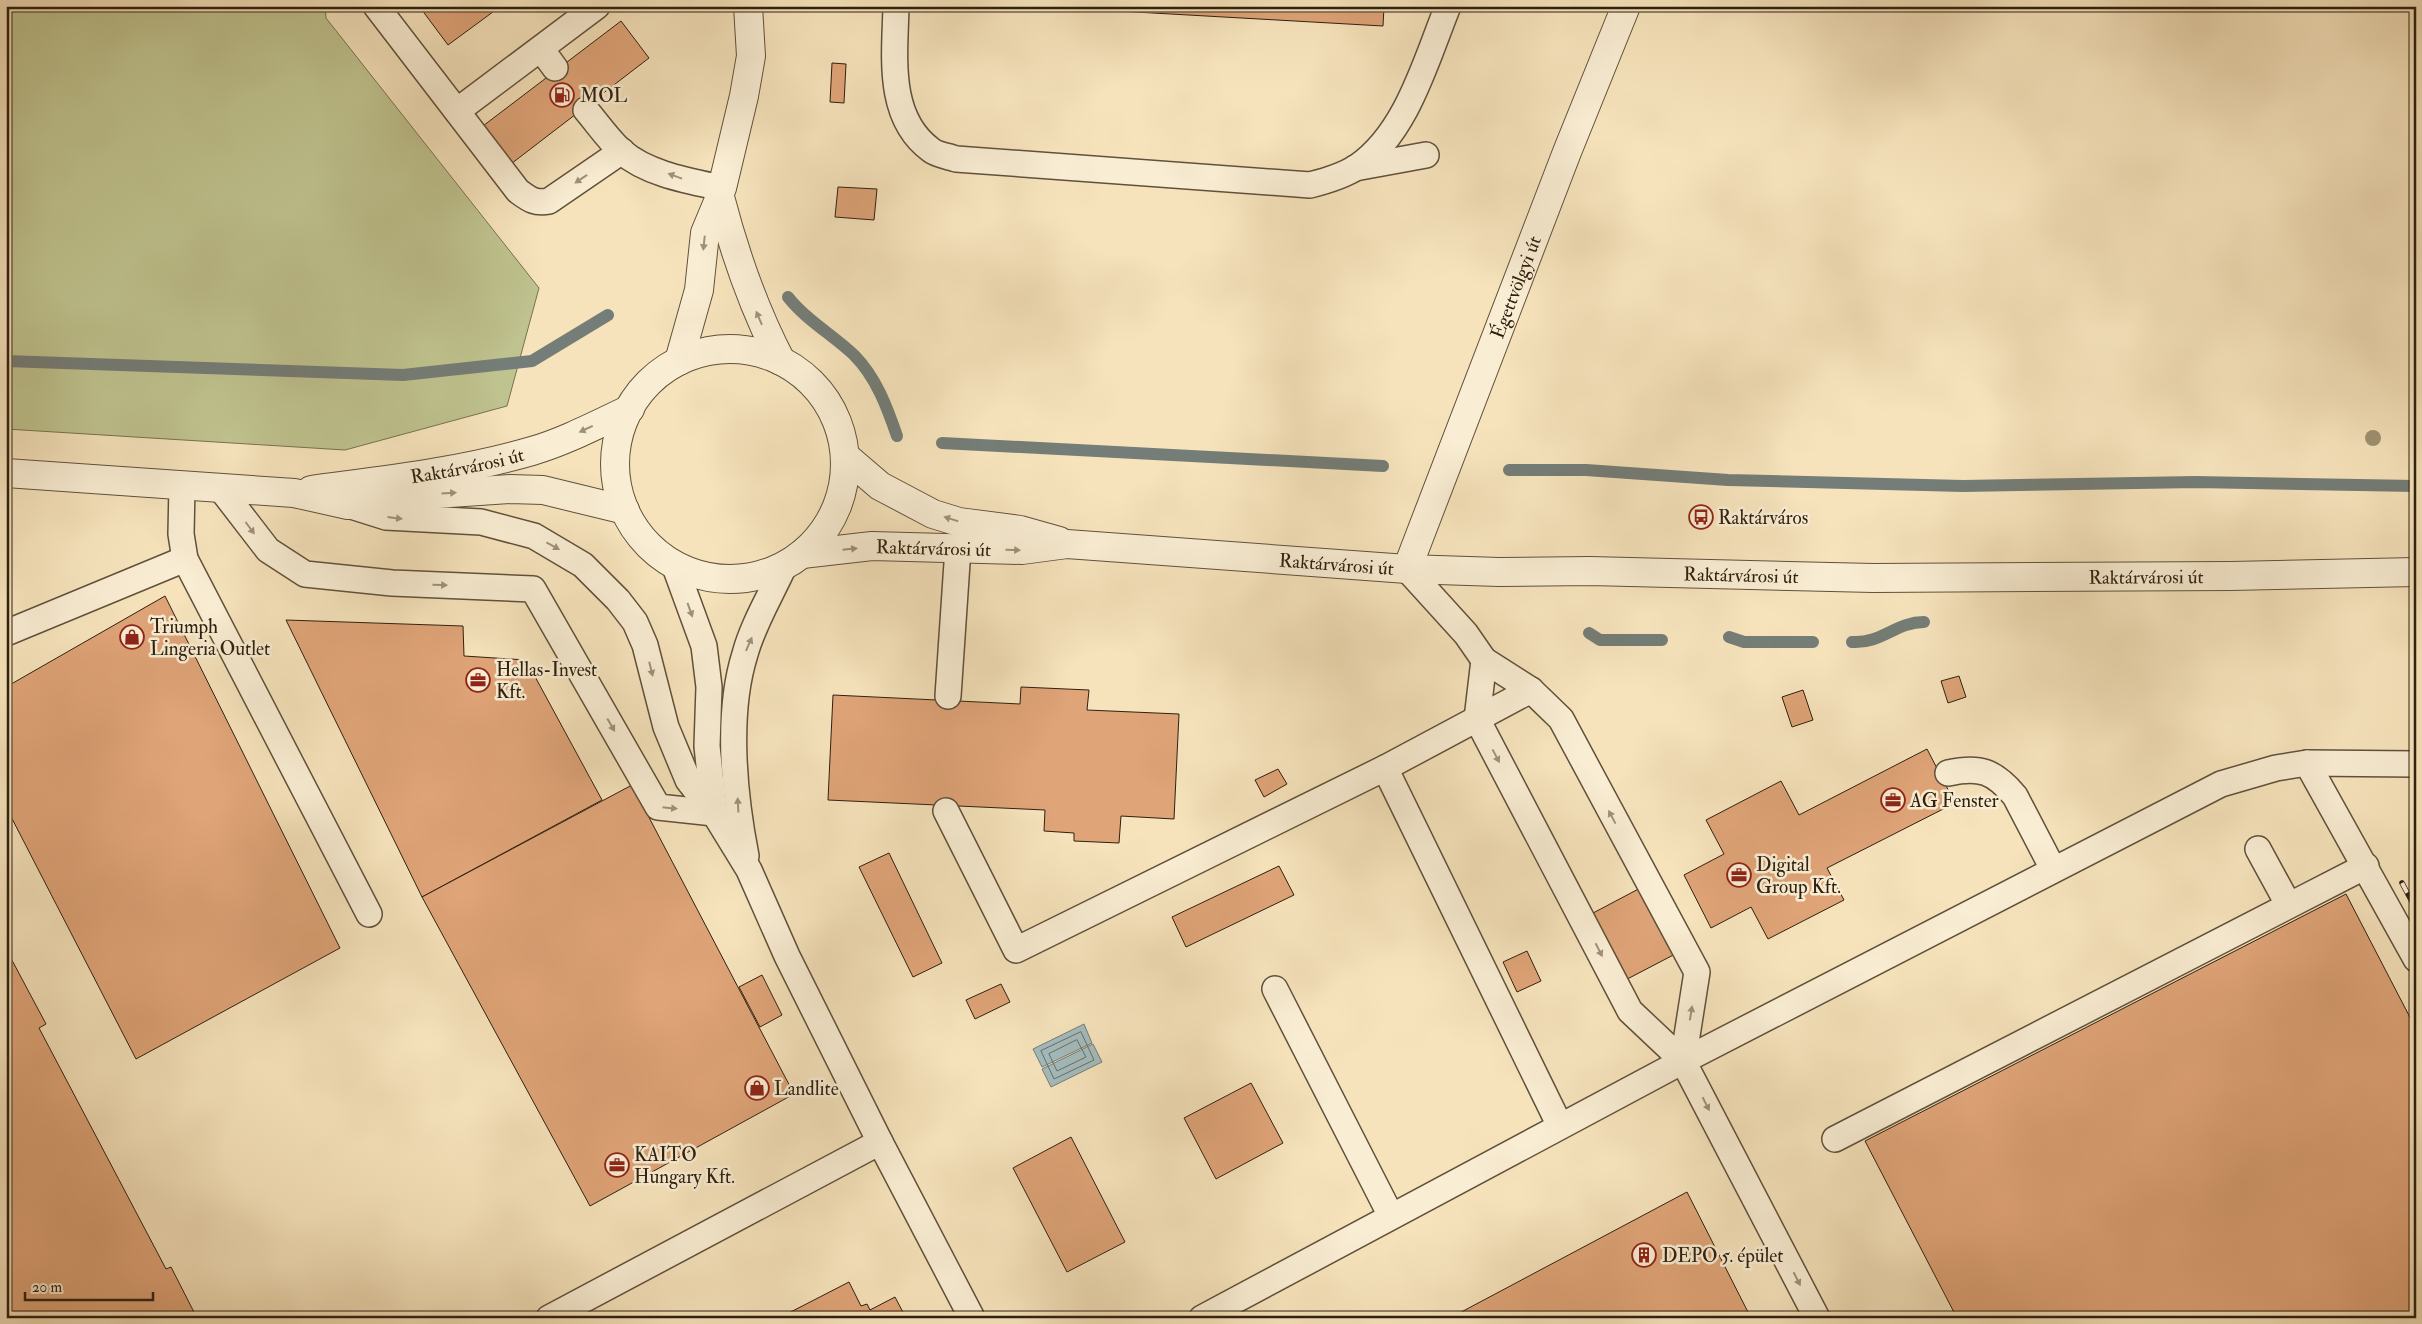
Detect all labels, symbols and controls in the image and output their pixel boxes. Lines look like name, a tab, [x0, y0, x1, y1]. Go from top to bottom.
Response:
fuel station icon: MOL	[549, 82, 575, 108]
place label: MOL	[580, 84, 627, 108]
one-way arrow	[667, 172, 682, 179]
one-way arrow	[575, 174, 588, 184]
street label: Égettvölgyi út	[1484, 233, 1547, 342]
one-way arrow	[700, 235, 708, 251]
one-way arrow	[755, 311, 763, 325]
one-way arrow	[578, 425, 593, 434]
street label: Raktárvárosi út	[409, 443, 527, 489]
one-way arrow	[441, 489, 457, 497]
bus stop icon: Raktárváros	[1688, 504, 1714, 530]
place label: Raktárváros	[1718, 506, 1808, 530]
one-way arrow	[387, 514, 403, 522]
one-way arrow	[944, 515, 959, 523]
one-way arrow	[245, 521, 256, 534]
street label: Raktárvárosi út	[876, 535, 991, 562]
one-way arrow	[546, 542, 560, 551]
one-way arrow	[843, 545, 859, 553]
one-way arrow	[1005, 546, 1021, 554]
street label: Raktárvárosi út	[1278, 549, 1395, 581]
street label: Raktárvárosi út	[1683, 562, 1799, 589]
street label: Raktárvárosi út	[2088, 565, 2204, 590]
one-way arrow	[433, 581, 449, 589]
one-way arrow	[687, 603, 694, 618]
place label: Triumph Lingeria Outlet	[150, 615, 270, 661]
shop icon: Triumph Lingeria Outlet	[119, 624, 145, 650]
one-way arrow	[745, 637, 753, 651]
place label: Hellas-Invest Kft.	[496, 658, 597, 704]
one-way arrow	[647, 661, 655, 676]
office icon: Hellas-Invest Kft.	[465, 667, 491, 693]
one-way arrow	[607, 718, 615, 733]
one-way arrow	[1492, 748, 1500, 763]
office icon: AG Fenster	[1880, 787, 1906, 813]
place label: AG Fenster	[1909, 789, 1999, 813]
one-way arrow	[734, 797, 742, 813]
one-way arrow	[662, 804, 678, 812]
one-way arrow	[1608, 810, 1617, 824]
place label: Digital Group Kft.	[1756, 853, 1841, 900]
office icon: Digital Group Kft.	[1726, 862, 1752, 888]
one-way arrow	[1595, 943, 1603, 957]
one-way arrow	[1687, 1004, 1695, 1020]
shop icon: Landlite	[744, 1075, 770, 1101]
place label: Landlite	[774, 1077, 839, 1101]
one-way arrow	[1702, 1097, 1710, 1111]
place label: KAITO Hungary Kft.	[634, 1143, 735, 1189]
office icon: KAITO Hungary Kft.	[604, 1152, 630, 1178]
building icon: DEPO 5. épület	[1631, 1242, 1657, 1268]
place label: DEPO 5. épület	[1662, 1244, 1783, 1269]
scale bar	[25, 1269, 152, 1301]
one-way arrow	[1793, 1272, 1801, 1287]
text: 20 m	[32, 1278, 62, 1297]

